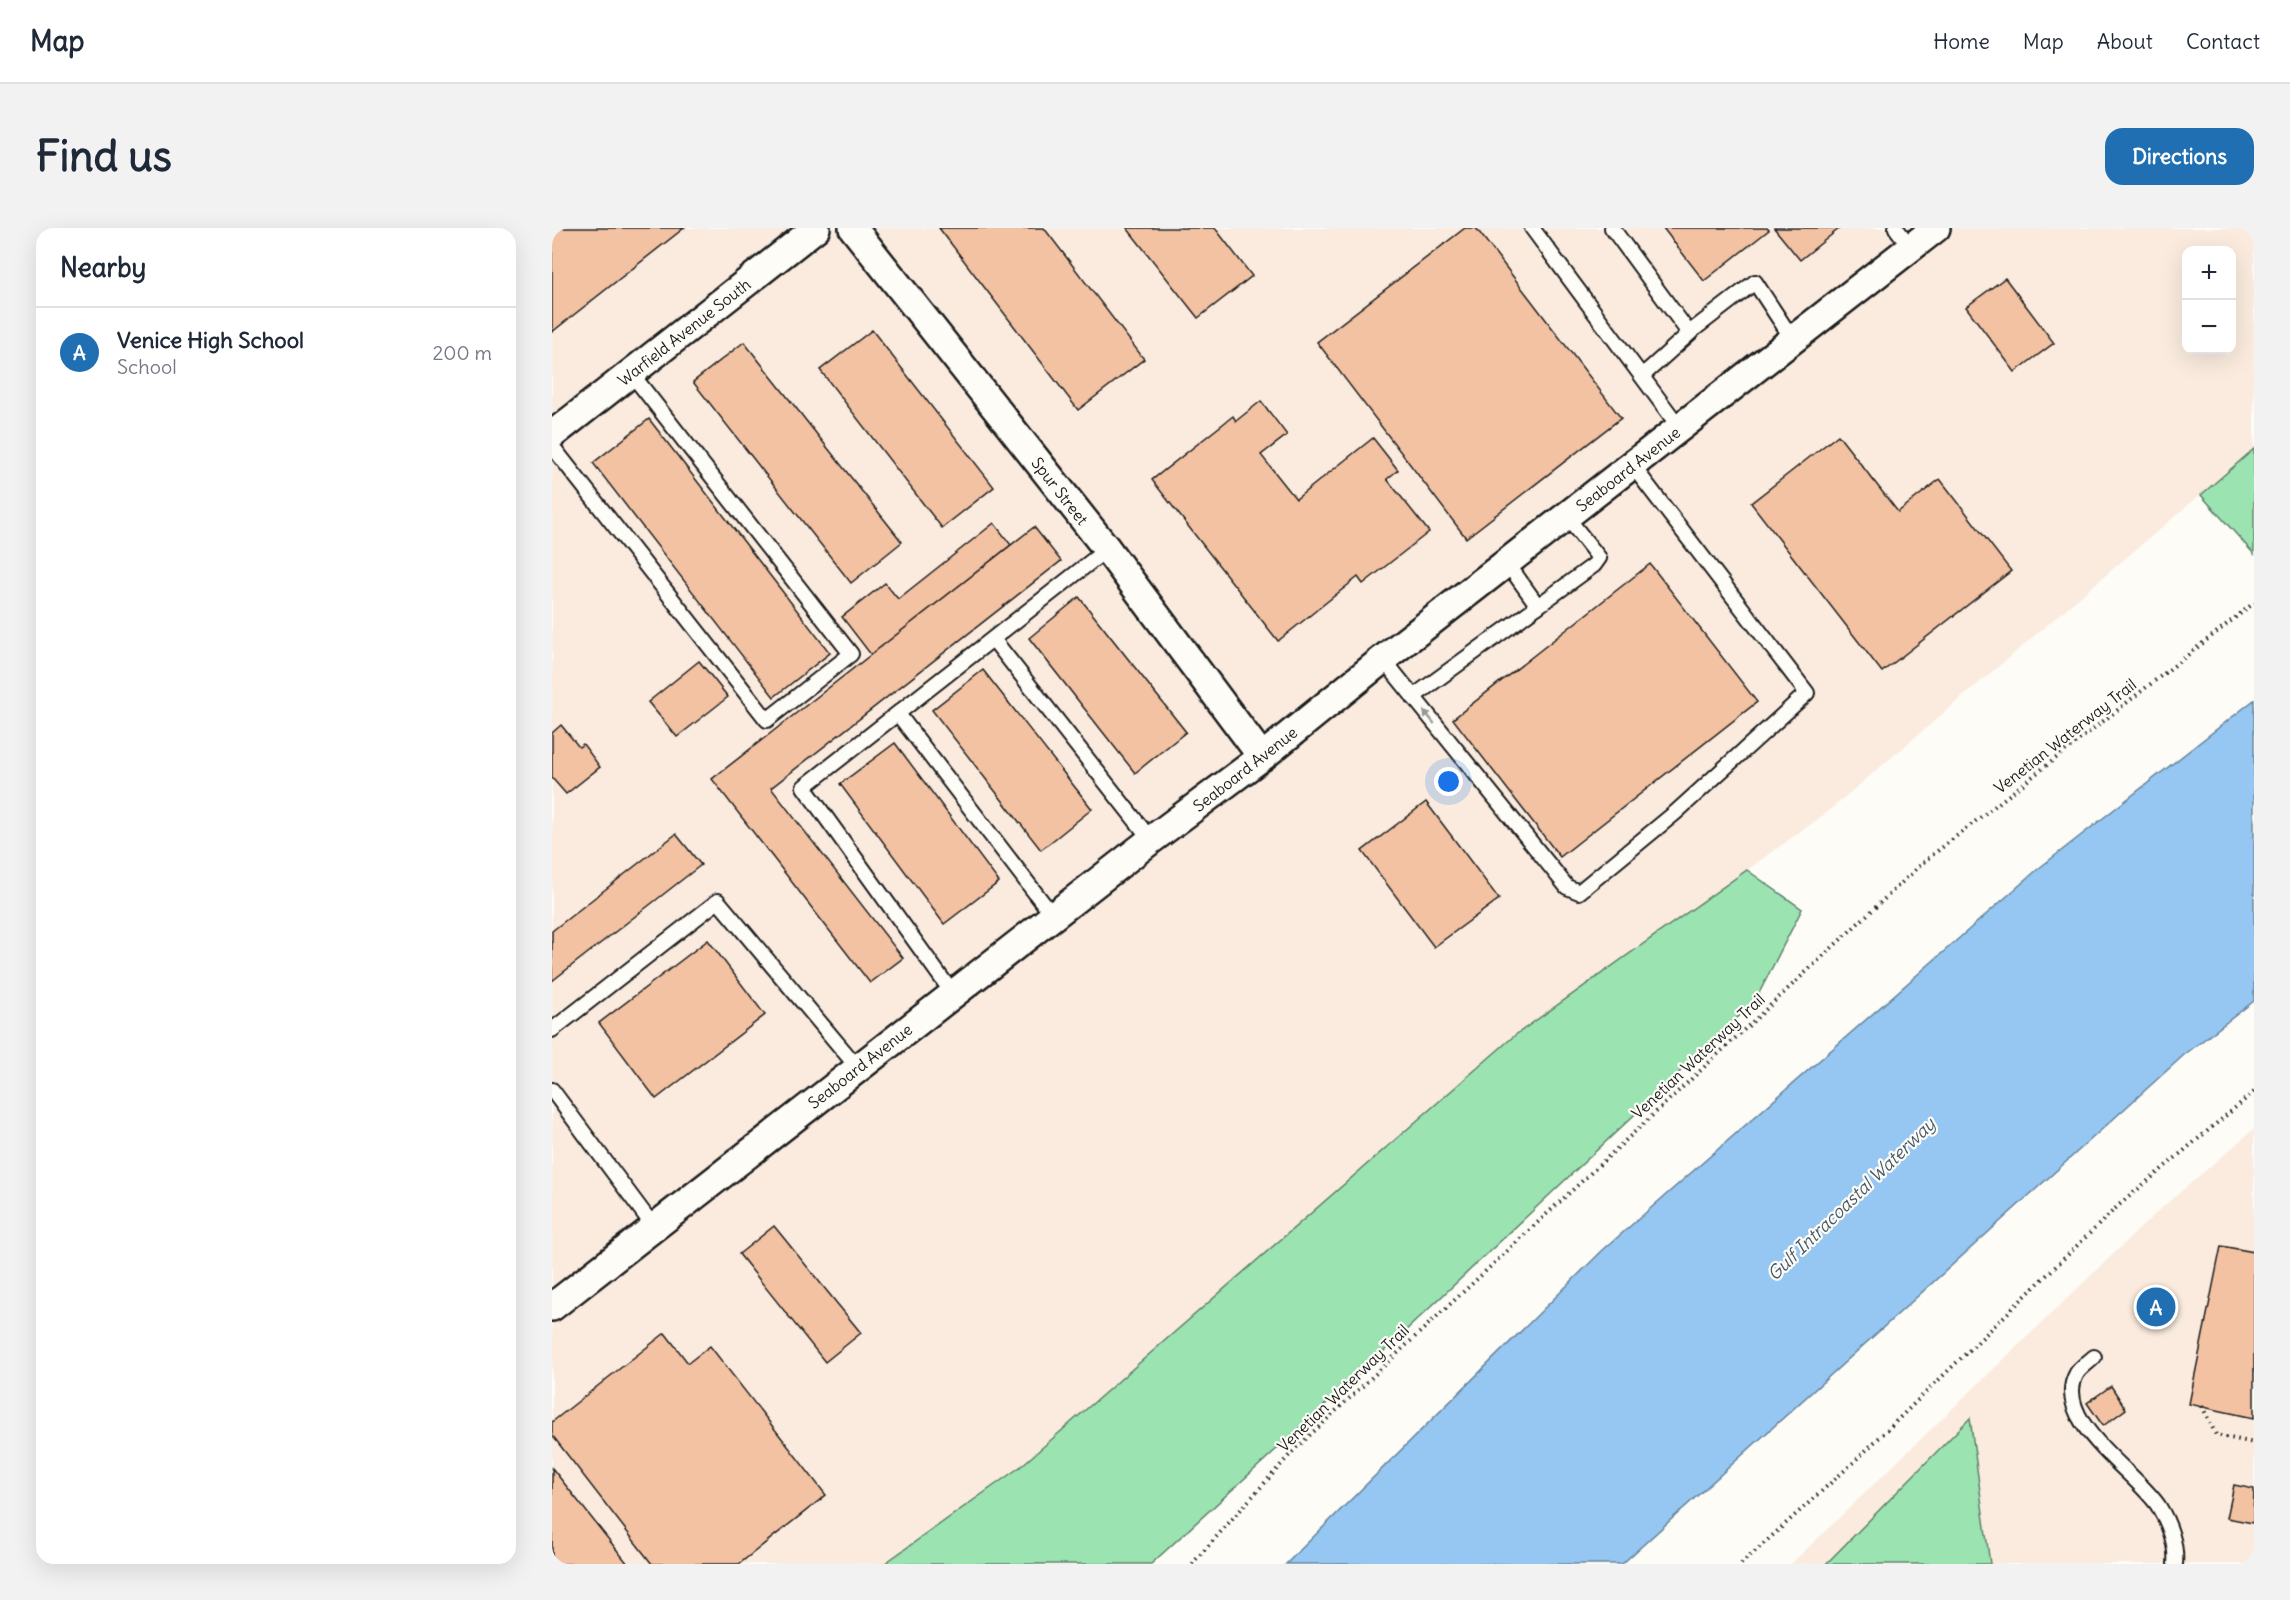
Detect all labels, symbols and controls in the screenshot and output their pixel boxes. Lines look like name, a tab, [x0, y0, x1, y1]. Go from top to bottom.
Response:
text: Map	[30, 23, 84, 59]
text: Home	[1933, 28, 1990, 55]
text: Map	[2023, 28, 2064, 55]
text: About	[2097, 28, 2153, 55]
text: Contact	[2186, 28, 2260, 55]
button: Directions	[2105, 128, 2254, 185]
text: Find us	[36, 130, 172, 182]
map controls	[2182, 246, 2236, 354]
button: +	[2182, 246, 2236, 300]
text: Nearby	[60, 251, 146, 284]
street label: Warfield Avenue South	[614, 274, 754, 390]
button: −	[2182, 300, 2236, 354]
text: Venice High School	[117, 326, 304, 354]
text: A	[73, 340, 86, 365]
text: 200 m	[432, 340, 492, 365]
text: School	[117, 354, 177, 379]
street label: Seaboard Avenue	[1572, 422, 1684, 516]
street label: Spur Street	[1027, 453, 1093, 529]
street label: Venetian Waterway Trail	[1990, 674, 2140, 798]
one-way arrow	[1423, 709, 1436, 725]
street label: Seaboard Avenue	[1189, 722, 1301, 816]
your location	[1434, 767, 1463, 796]
street label: Venetian Waterway Trail	[1627, 989, 1769, 1123]
street label: Seaboard Avenue	[804, 1019, 916, 1113]
water label: Gulf Intracoastal Waterway	[1762, 1111, 1941, 1285]
pin: A	[2136, 1284, 2176, 1330]
street label: Venetian Waterway Trail	[1273, 1320, 1413, 1456]

